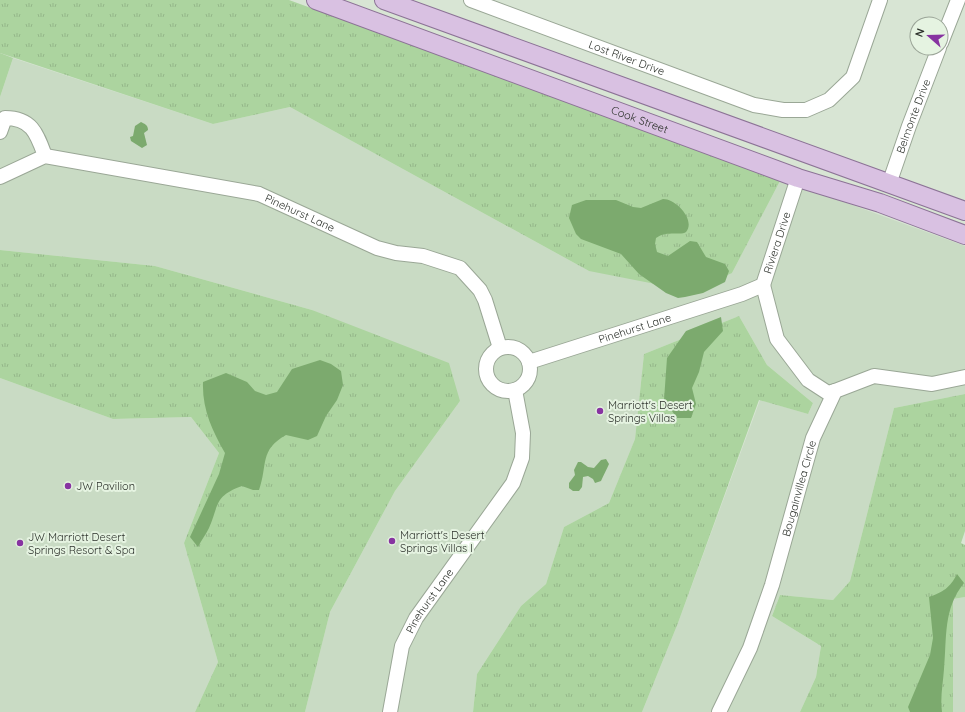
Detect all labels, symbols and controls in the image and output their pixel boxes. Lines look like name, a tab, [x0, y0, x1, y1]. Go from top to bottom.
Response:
north arrow	[909, 16, 949, 56]
text: N	[912, 26, 928, 39]
street label: Lost River Drive	[587, 37, 667, 78]
street label: Belmonte Drive	[893, 77, 933, 155]
street label: Cook Street	[609, 103, 670, 136]
street label: Pinehurst Lane	[263, 191, 337, 235]
street label: Riviera Drive	[760, 210, 794, 275]
street label: Pinehurst Lane	[597, 310, 673, 346]
place label: Marriott's Desert Springs Villas	[608, 398, 693, 425]
marker: Marriott's Desert Springs Villas	[595, 406, 605, 416]
street label: Bougainvillea Circle	[779, 439, 819, 538]
place label: JW Pavilion	[76, 479, 135, 493]
marker: JW Pavilion	[63, 481, 73, 491]
place label: Marriott's Desert Springs Villas I	[400, 528, 485, 555]
place label: JW Marriott Desert Springs Resort & Spa	[28, 530, 135, 557]
marker: Marriott's Desert Springs Villas I	[387, 536, 397, 546]
marker: JW Marriott Desert Springs Resort & Spa	[15, 538, 25, 548]
street label: Pinehurst Lane	[403, 566, 456, 635]

